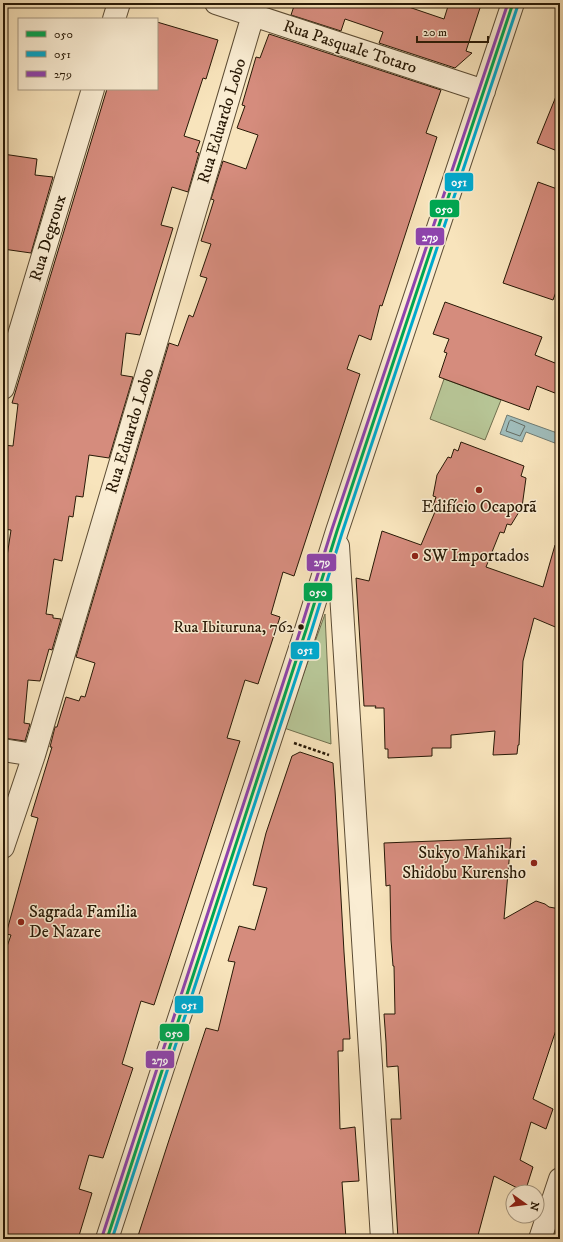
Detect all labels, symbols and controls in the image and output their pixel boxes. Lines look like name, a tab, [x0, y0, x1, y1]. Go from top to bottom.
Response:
street label: Rua Pasquale Totaro	[280, 15, 420, 79]
legend	[18, 18, 158, 90]
scale bar	[417, 18, 488, 44]
text: 20 m	[423, 25, 447, 40]
text: 050	[54, 27, 73, 42]
text: 051	[54, 47, 71, 62]
street label: Rua Eduardo Lobo	[193, 56, 251, 186]
text: 279	[54, 67, 72, 82]
line badge: 051	[444, 172, 474, 192]
text: 051	[451, 176, 467, 190]
street label: Rua Degroux	[24, 191, 72, 284]
line badge: 050	[429, 199, 460, 218]
text: 050	[435, 203, 453, 217]
line badge: 279	[415, 227, 445, 246]
text: 279	[422, 231, 439, 245]
street label: Rua Eduardo Lobo	[101, 366, 159, 496]
marker: Edifício Ocaporã	[474, 485, 484, 495]
place label: Edifício Ocaporã	[421, 496, 537, 518]
place label: SW Importados	[423, 545, 529, 567]
marker: SW Importados	[410, 551, 420, 561]
line badge: 279	[306, 553, 337, 572]
text: 279	[314, 556, 331, 570]
line badge: 050	[303, 582, 333, 602]
text: 050	[309, 586, 327, 600]
place label: Rua Ibituruna, 762	[173, 617, 294, 637]
marker: Rua Ibituruna, 762	[296, 622, 306, 632]
line badge: 051	[290, 641, 320, 660]
text: 051	[297, 644, 313, 658]
place label: Sukyo Mahikari Shidobu Kurensho	[402, 842, 526, 884]
marker: Sukyo Mahikari Shidobu Kurensho	[529, 858, 539, 868]
place label: Sagrada Familia De Nazare	[29, 901, 138, 943]
marker: Sagrada Familia De Nazare	[16, 917, 26, 927]
line badge: 051	[174, 995, 204, 1014]
text: 051	[181, 999, 197, 1013]
line badge: 050	[159, 1023, 190, 1042]
text: 050	[165, 1027, 183, 1041]
line badge: 279	[145, 1050, 175, 1069]
text: 279	[152, 1054, 169, 1068]
north arrow	[505, 1184, 545, 1224]
text: N	[526, 1200, 542, 1212]

